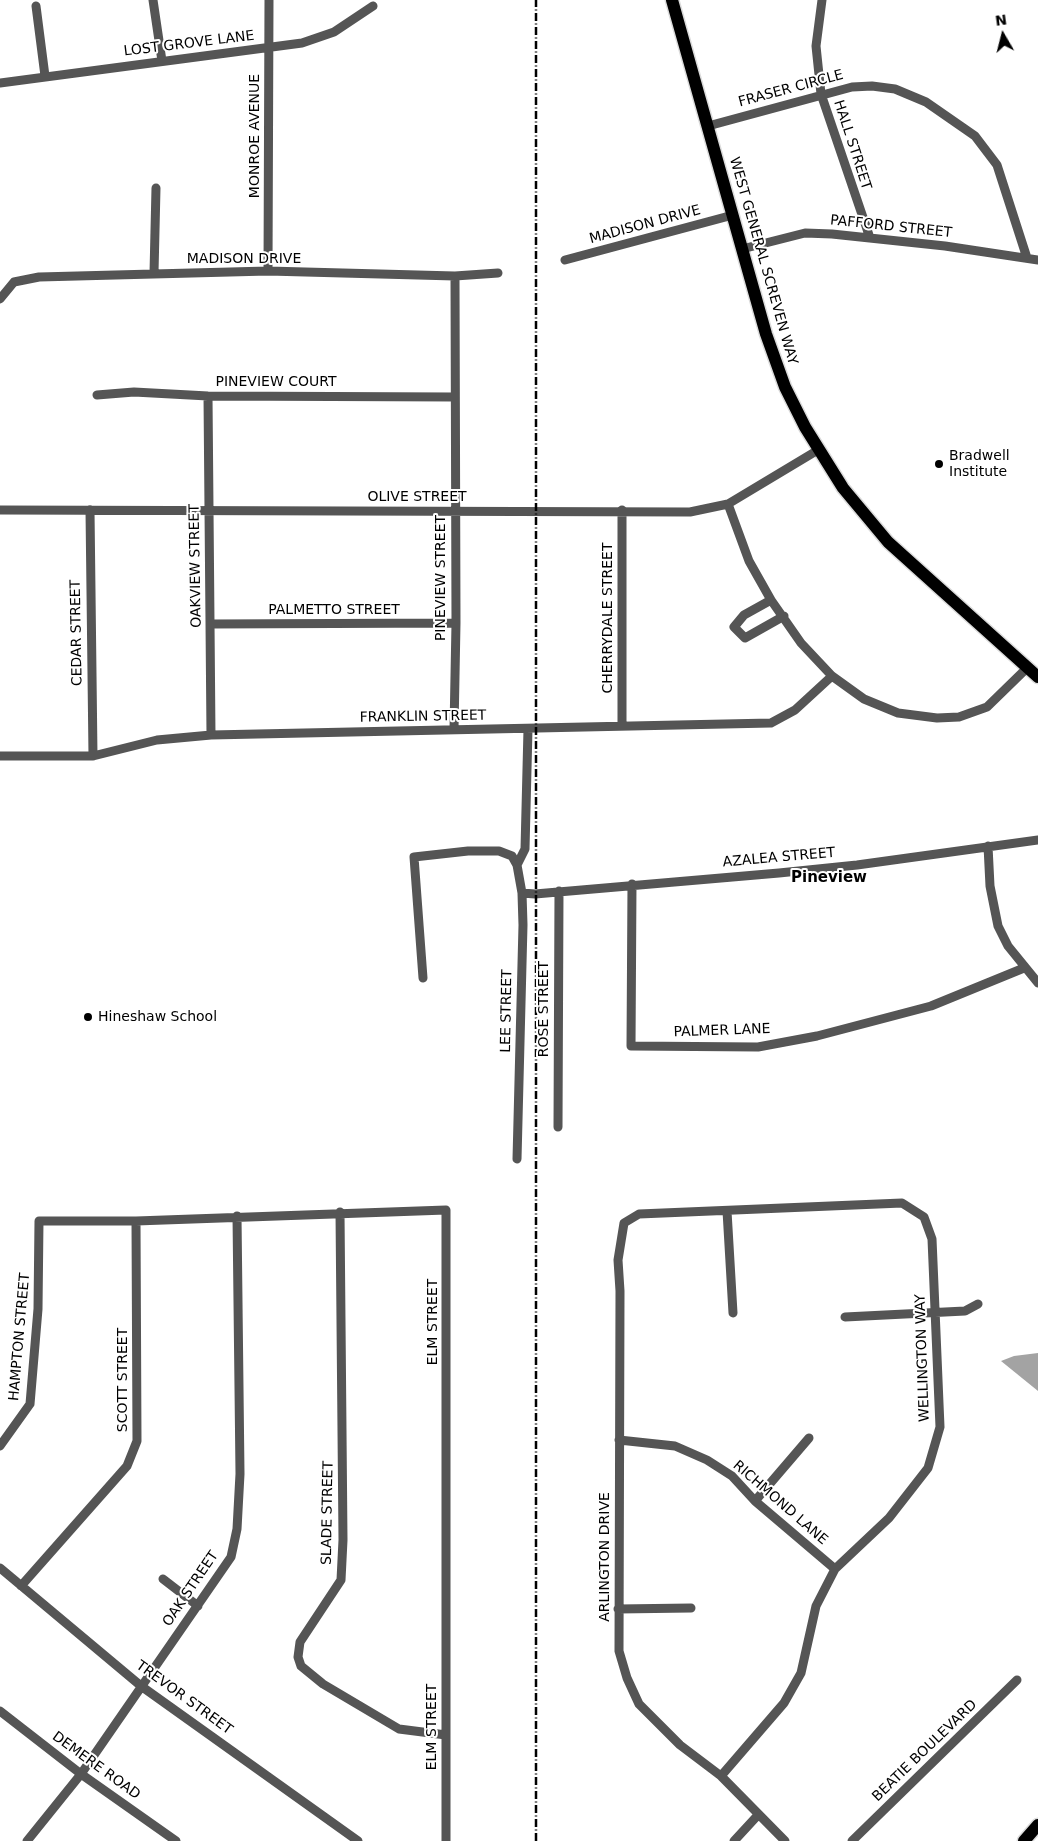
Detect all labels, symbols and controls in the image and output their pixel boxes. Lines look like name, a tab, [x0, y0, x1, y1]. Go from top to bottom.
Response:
north arrow	[978, 10, 1028, 60]
text: N	[994, 11, 1008, 29]
street label: LOST GROVE LANE	[123, 28, 255, 60]
street label: FRASER CIRCLE	[737, 67, 845, 111]
street label: MONROE AVENUE	[247, 74, 263, 198]
street label: HALL STREET	[830, 98, 874, 192]
street label: WEST GENERAL SCREVEN WAY	[725, 155, 801, 367]
street label: MADISON DRIVE	[588, 202, 702, 248]
street label: PAFFORD STREET	[829, 212, 953, 242]
street label: MADISON DRIVE	[187, 251, 301, 267]
street label: PINEVIEW COURT	[215, 374, 337, 390]
place label: Bradwell Institute	[949, 448, 1010, 481]
marker: Bradwell Institute	[933, 458, 945, 470]
street label: OLIVE STREET	[367, 489, 467, 505]
street label: OAKVIEW STREET	[187, 504, 205, 628]
street label: PINEVIEW STREET	[433, 515, 449, 641]
street label: CHERRYDALE STREET	[600, 543, 616, 693]
street label: CEDAR STREET	[68, 580, 86, 686]
street label: PALMETTO STREET	[268, 602, 400, 618]
street label: FRANKLIN STREET	[360, 707, 486, 727]
street label: AZALEA STREET	[722, 845, 836, 871]
district label: Pineview	[791, 869, 867, 887]
street label: ROSE STREET	[536, 961, 552, 1057]
street label: LEE STREET	[498, 969, 516, 1053]
place label: Hineshaw School	[98, 1009, 217, 1025]
marker: Hineshaw School	[82, 1011, 94, 1023]
street label: PALMER LANE	[673, 1021, 771, 1041]
street label: HAMPTON STREET	[6, 1272, 34, 1402]
street label: ELM STREET	[425, 1279, 441, 1365]
street label: WELLINGTON WAY	[912, 1294, 934, 1422]
street label: SCOTT STREET	[115, 1328, 131, 1432]
street label: RICHMOND LANE	[729, 1457, 831, 1549]
street label: SLADE STREET	[319, 1461, 337, 1565]
street label: ARLINGTON DRIVE	[597, 1492, 613, 1622]
street label: OAK STREET	[160, 1548, 222, 1630]
street label: TREVOR STREET	[133, 1657, 235, 1739]
street label: ELM STREET	[424, 1684, 440, 1770]
street label: BEATIE BOULEVARD	[869, 1697, 981, 1805]
street label: DEMERE ROAD	[49, 1729, 143, 1803]

